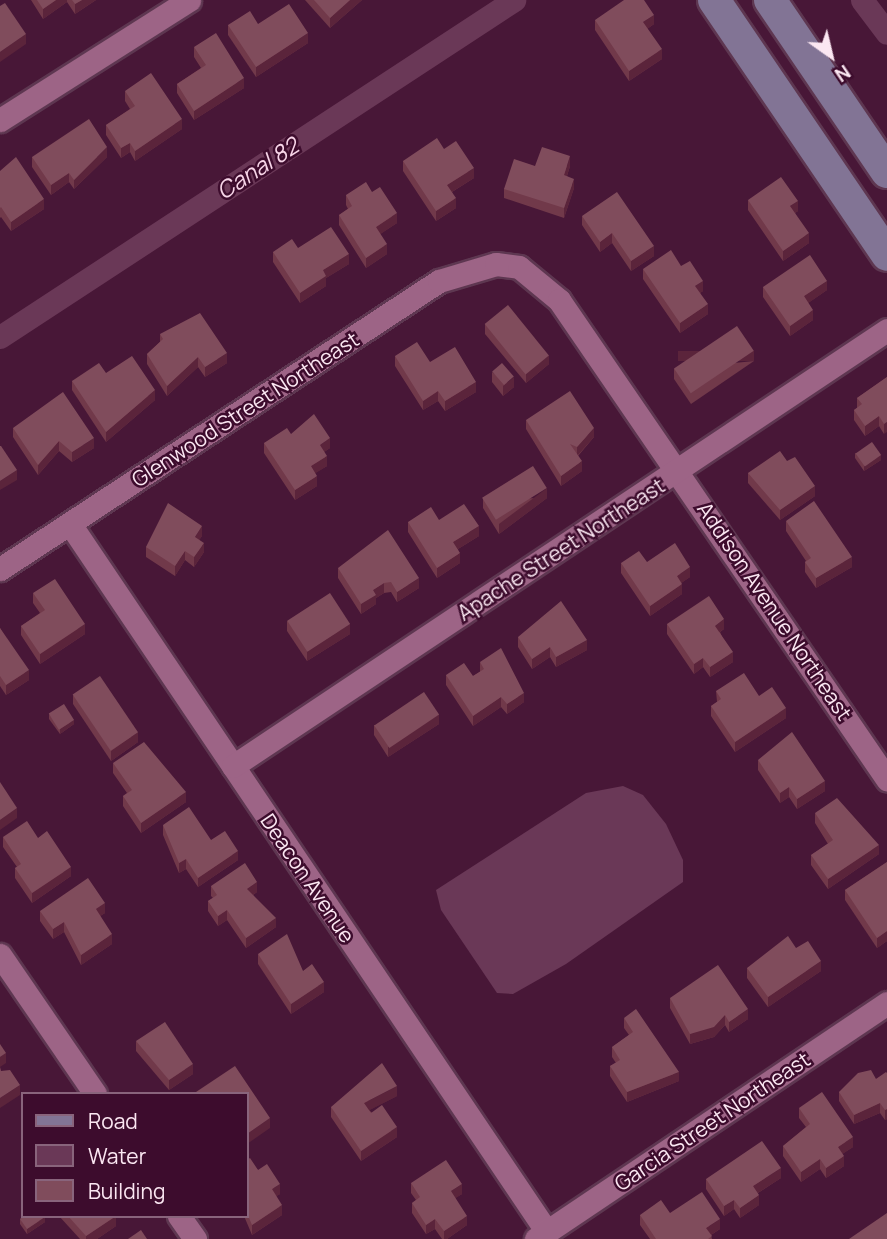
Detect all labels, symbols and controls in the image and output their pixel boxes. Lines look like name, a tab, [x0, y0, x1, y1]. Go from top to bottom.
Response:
north arrow	[796, 21, 866, 91]
text: N	[830, 59, 856, 88]
water label: Canal 82	[211, 131, 303, 205]
street label: Glenwood Street Northeast	[127, 326, 363, 492]
street label: Apache Street Northeast	[453, 472, 669, 626]
street label: Addison Avenue Northeast	[692, 497, 858, 725]
street label: Deacon Avenue	[256, 809, 360, 947]
street label: Garcia Street Northeast	[610, 1046, 814, 1196]
legend	[21, 1092, 248, 1218]
text: Road	[88, 1107, 138, 1135]
text: Water	[88, 1142, 146, 1170]
text: Building	[88, 1177, 165, 1205]

